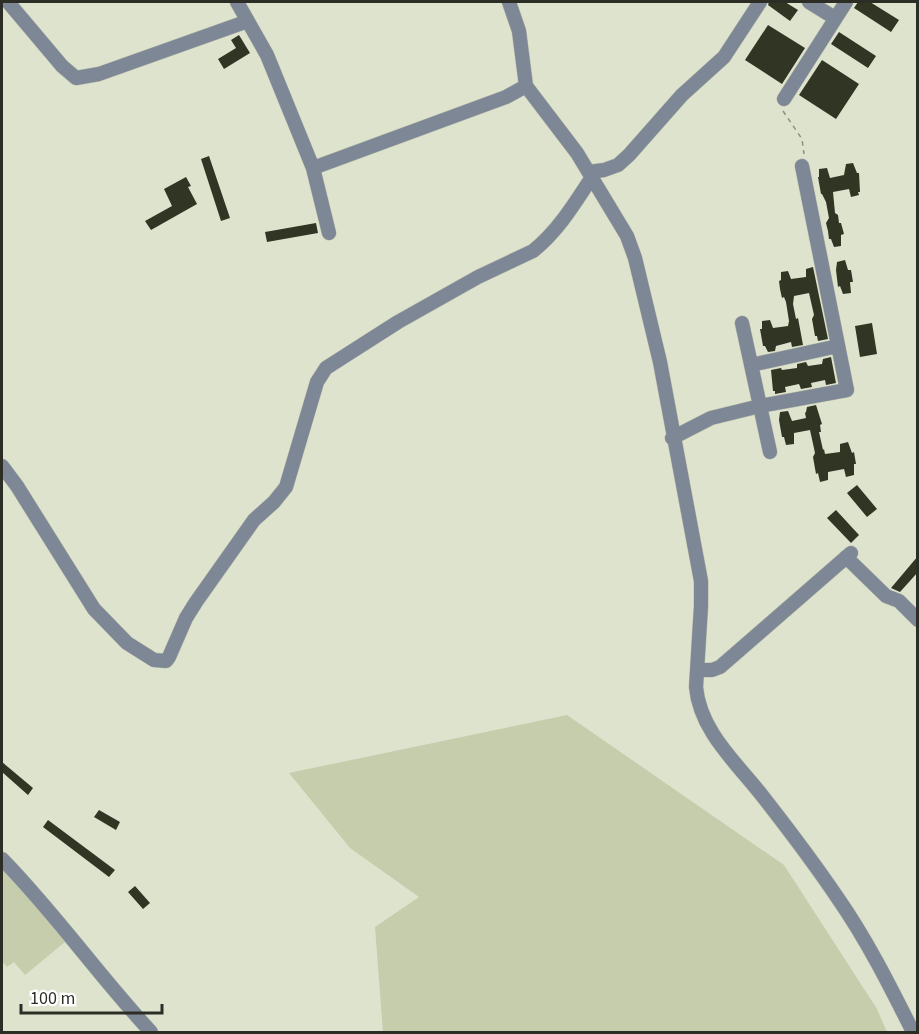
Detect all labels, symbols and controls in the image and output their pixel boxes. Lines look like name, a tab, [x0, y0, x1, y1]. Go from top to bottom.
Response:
scale bar	[21, 977, 162, 1015]
text: 100 m	[30, 986, 75, 1011]

